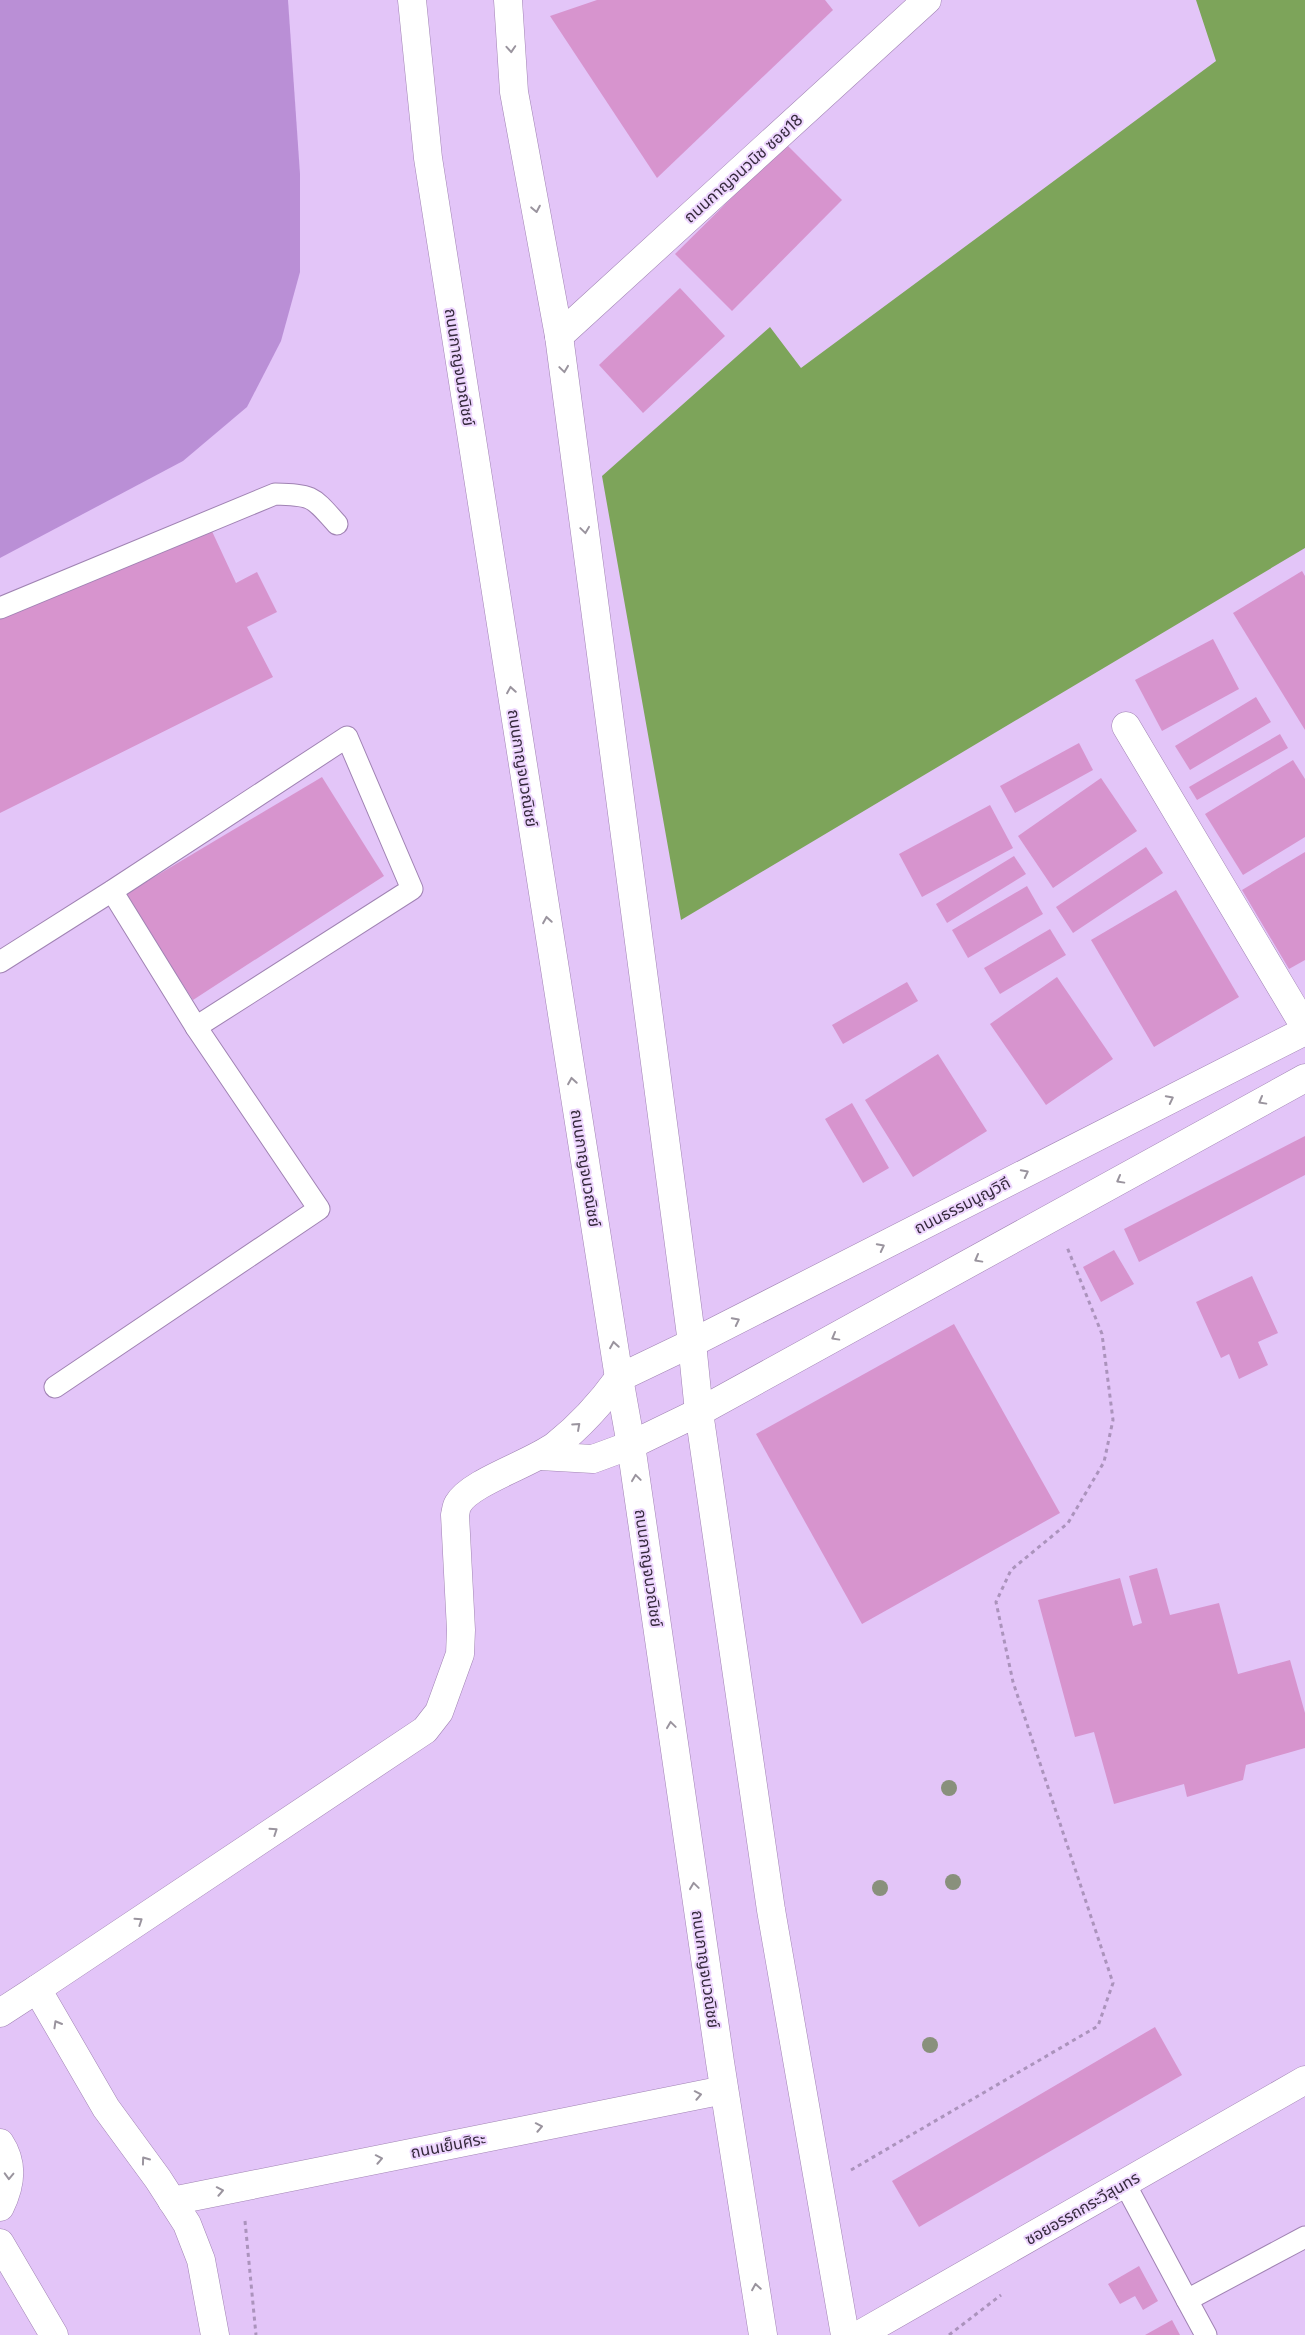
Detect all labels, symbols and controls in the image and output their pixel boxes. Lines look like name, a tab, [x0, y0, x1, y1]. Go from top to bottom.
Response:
one-way arrow	[505, 45, 516, 53]
street label: ถนนกาญจนวนิช ซอย18	[679, 109, 807, 227]
one-way arrow	[530, 205, 540, 213]
street label: ถนนกาญจนวณิชย์	[441, 307, 479, 427]
one-way arrow	[558, 365, 568, 373]
one-way arrow	[579, 527, 590, 535]
one-way arrow	[506, 686, 517, 694]
street label: ถนนกาญจนวณิชย์	[504, 708, 542, 828]
one-way arrow	[542, 916, 553, 924]
one-way arrow	[568, 1076, 578, 1085]
one-way arrow	[1165, 1095, 1174, 1105]
one-way arrow	[1258, 1095, 1267, 1105]
street label: ถนนกาญจนวณิชย์	[567, 1108, 605, 1228]
one-way arrow	[1020, 1169, 1029, 1179]
street label: ถนนธรรมนูญวิถี	[911, 1172, 1013, 1238]
one-way arrow	[1116, 1174, 1125, 1184]
one-way arrow	[875, 1243, 884, 1253]
one-way arrow	[974, 1253, 983, 1263]
one-way arrow	[731, 1317, 740, 1327]
one-way arrow	[832, 1331, 841, 1341]
one-way arrow	[609, 1341, 619, 1349]
one-way arrow	[572, 1423, 581, 1432]
one-way arrow	[631, 1473, 641, 1482]
street label: ถนนกาญจนวณิชย์	[631, 1508, 667, 1628]
one-way arrow	[666, 1721, 677, 1729]
one-way arrow	[268, 1828, 277, 1837]
one-way arrow	[690, 1882, 700, 1890]
street label: ถนนกาญจนวณิชย์	[688, 1909, 724, 2029]
one-way arrow	[133, 1918, 142, 1927]
one-way arrow	[54, 2020, 64, 2029]
one-way arrow	[694, 2091, 703, 2101]
one-way arrow	[534, 2122, 543, 2133]
street label: ถนนเย็นศิระ	[409, 2128, 487, 2162]
one-way arrow	[375, 2154, 384, 2165]
one-way arrow	[142, 2156, 151, 2166]
street label: ซอยอรรถกระวีสุนทร	[1021, 2167, 1143, 2249]
one-way arrow	[4, 2172, 15, 2180]
one-way arrow	[216, 2186, 225, 2197]
one-way arrow	[751, 2283, 761, 2291]

